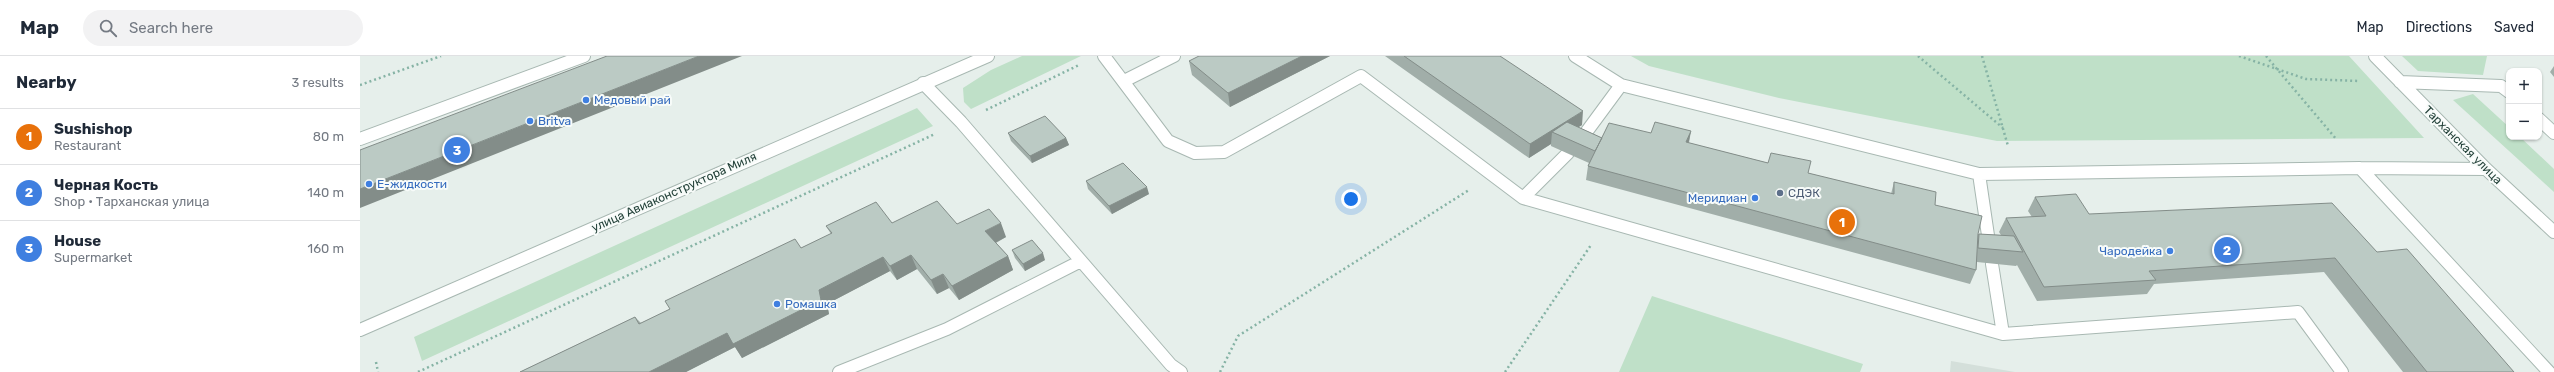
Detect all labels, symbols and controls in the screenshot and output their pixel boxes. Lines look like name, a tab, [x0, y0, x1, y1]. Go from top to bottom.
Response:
search box	[83, 10, 363, 46]
text: Map	[20, 16, 59, 39]
icon: search	[97, 17, 119, 39]
text: Search here	[129, 19, 213, 37]
text: Map	[2357, 19, 2384, 36]
text: Directions	[2406, 19, 2472, 36]
text: Saved	[2494, 19, 2534, 36]
map controls	[2506, 68, 2542, 140]
button: +	[2506, 68, 2542, 104]
text: Nearby	[16, 72, 77, 92]
text: 3 results	[292, 75, 344, 90]
place label: Медовый рай	[594, 93, 671, 107]
marker: Медовый рай	[581, 95, 591, 105]
street label: Тарханская улица	[2421, 103, 2505, 187]
button: −	[2506, 104, 2542, 140]
place label: Britva	[538, 114, 571, 128]
marker: Britva	[525, 116, 535, 126]
text: Sushishop	[54, 120, 133, 138]
text: 1	[26, 129, 32, 144]
text: 80 m	[313, 129, 344, 144]
pin: 3	[444, 135, 470, 165]
text: Restaurant	[54, 138, 121, 153]
street label: улица Авиаконструктора Миля	[589, 149, 759, 235]
text: Черная Кость	[54, 176, 158, 194]
place label: Е-жидкости	[377, 177, 447, 191]
marker: Е-жидкости	[364, 179, 374, 189]
text: 2	[25, 185, 33, 200]
text: 140 m	[307, 185, 344, 200]
place label: СДЭК	[1788, 186, 1820, 200]
marker: СДЭК	[1775, 188, 1785, 198]
your location	[1341, 189, 1361, 209]
place label: Меридиан	[1688, 191, 1747, 205]
marker: Меридиан	[1750, 193, 1760, 203]
text: Shop · Тарханская улица	[54, 194, 209, 209]
pin: 1	[1829, 207, 1855, 237]
text: House	[54, 232, 101, 250]
pin: 2	[2214, 235, 2240, 265]
text: 3	[25, 241, 33, 256]
text: 160 m	[308, 241, 344, 256]
place label: Чародейка	[2099, 244, 2162, 258]
marker: Чародейка	[2165, 246, 2175, 256]
text: Supermarket	[54, 250, 132, 265]
place label: Ромашка	[785, 297, 837, 311]
marker: Ромашка	[772, 299, 782, 309]

